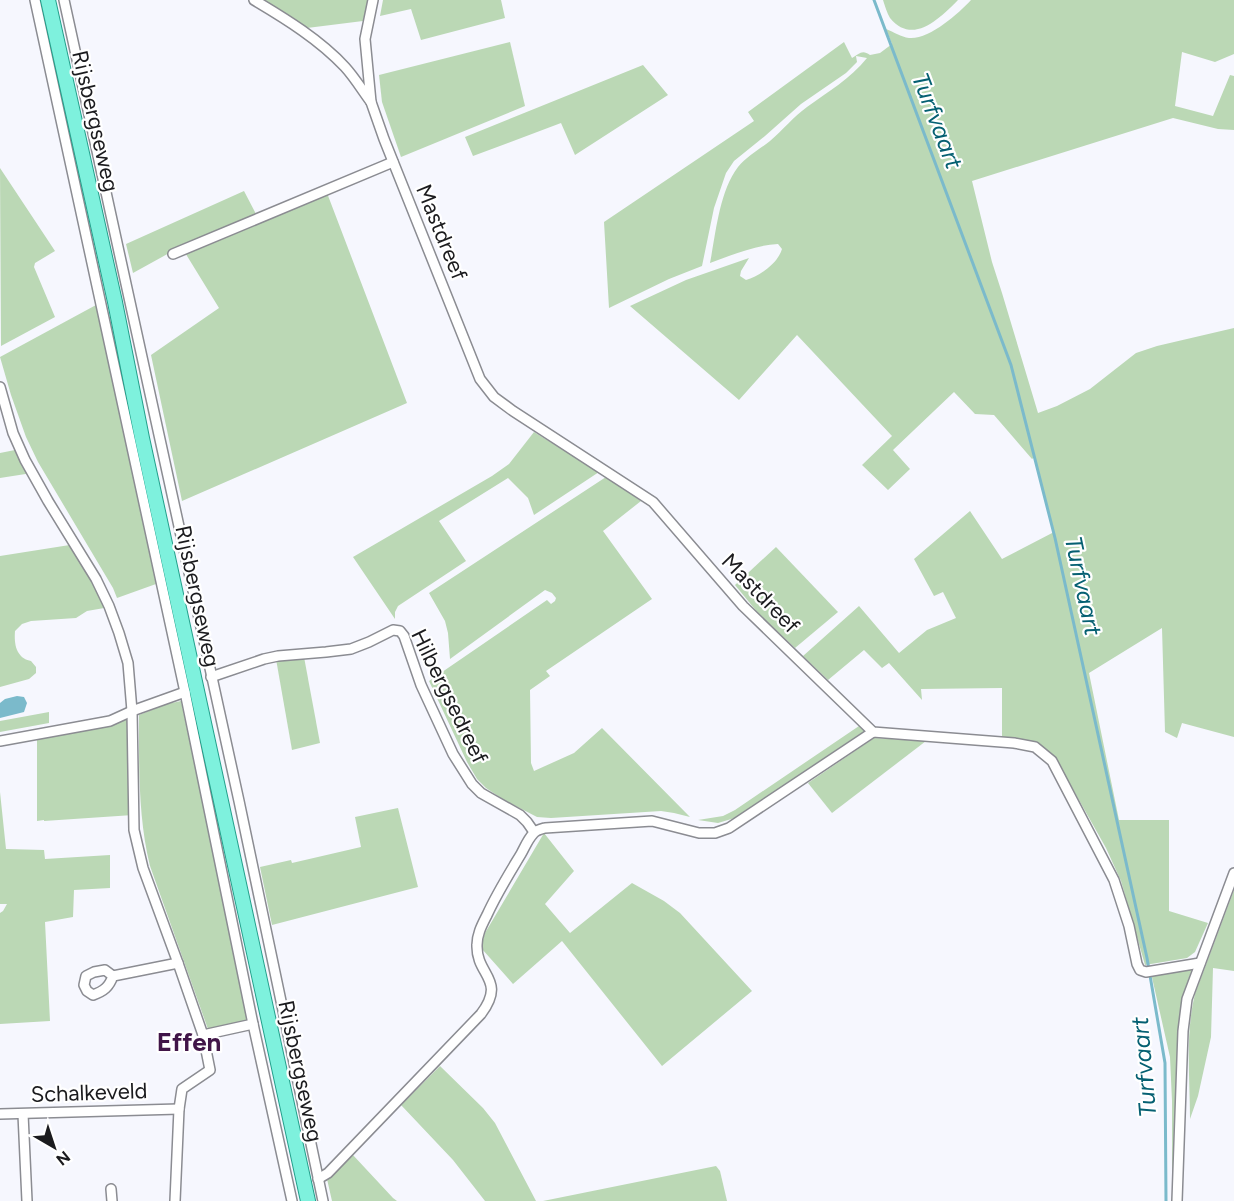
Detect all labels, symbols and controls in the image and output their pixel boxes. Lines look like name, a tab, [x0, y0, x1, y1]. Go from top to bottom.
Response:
street label: Rijsbergseweg	[66, 48, 125, 194]
water label: Turfvaart	[906, 69, 969, 174]
street label: Mastdreef	[410, 180, 473, 285]
street label: Rijsbergseweg	[169, 523, 226, 669]
water label: Turfvaart	[1059, 534, 1108, 639]
street label: Mastdreef	[716, 548, 806, 640]
street label: Hilbergsedreef	[405, 624, 494, 769]
street label: Rijsbergseweg	[272, 998, 329, 1144]
water label: Turfvaart	[1125, 1015, 1162, 1118]
district label: Effen	[157, 1026, 221, 1058]
street label: Schalkeveld	[30, 1077, 148, 1108]
north arrow	[24, 1117, 84, 1177]
text: N	[52, 1147, 74, 1170]

